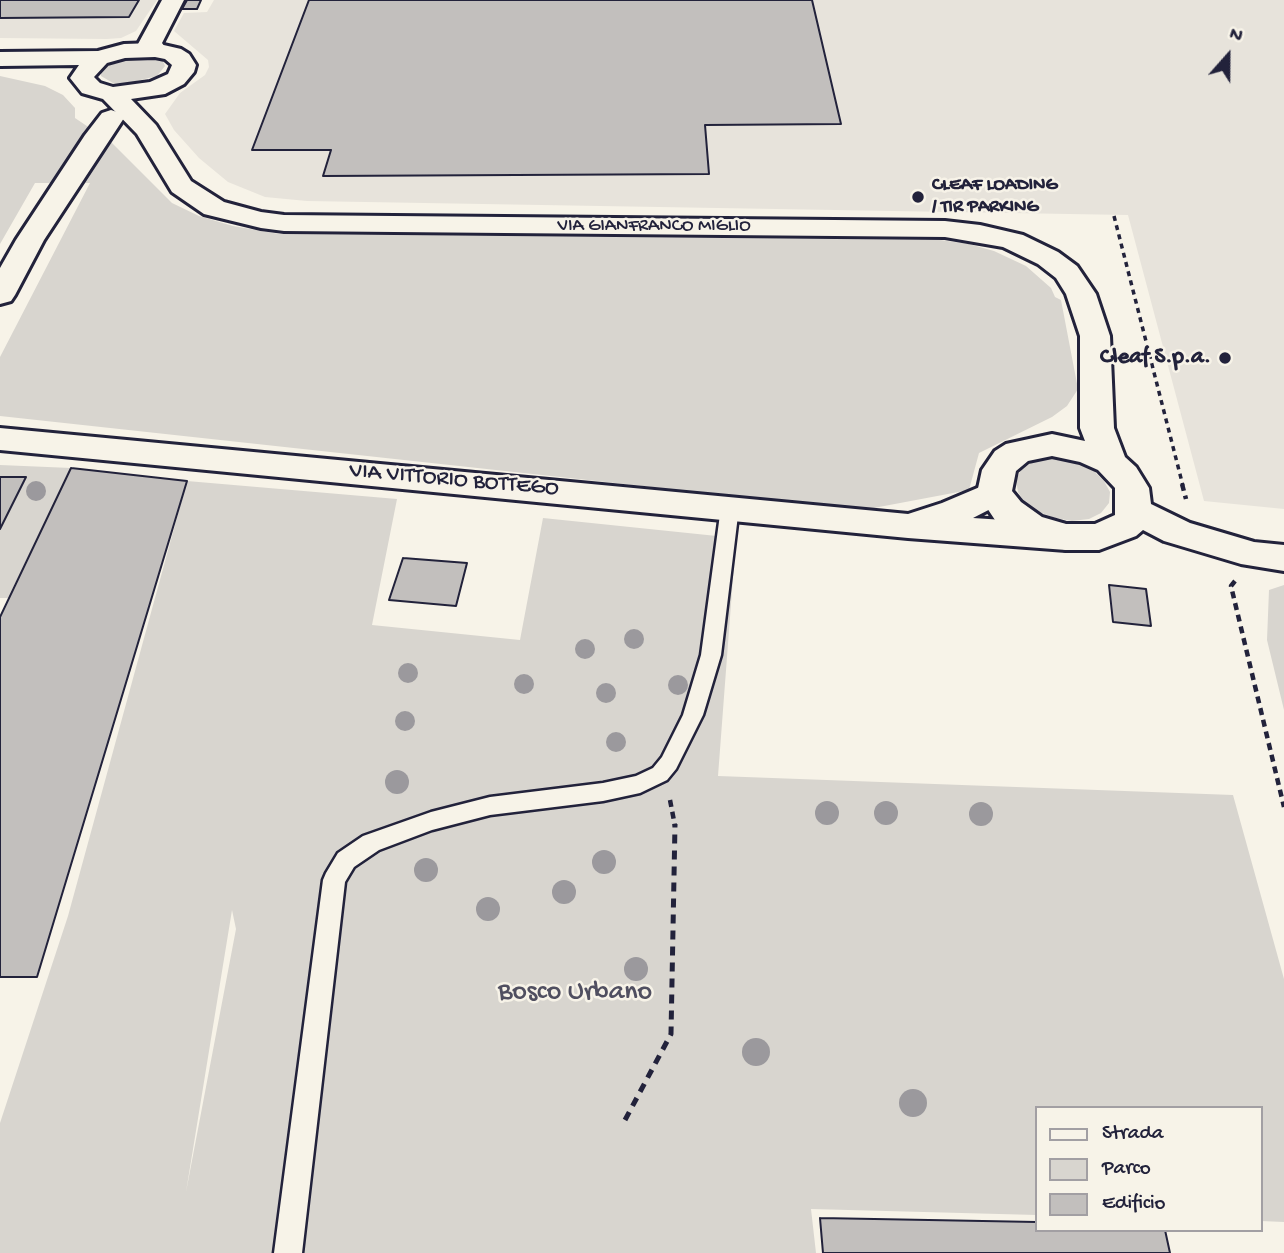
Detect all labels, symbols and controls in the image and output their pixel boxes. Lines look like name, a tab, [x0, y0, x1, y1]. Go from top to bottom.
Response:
north arrow	[1193, 21, 1263, 91]
text: N	[1226, 23, 1246, 49]
place label: CLEAF LOADING / TIR PARKING	[932, 175, 1057, 219]
marker: CLEAF LOADING / TIR PARKING	[910, 189, 926, 205]
street label: VIA GIANFRANCO MIGLIO	[557, 216, 751, 238]
place label: Cleaf S.p.a.	[1100, 344, 1211, 372]
marker: Cleaf S.p.a.	[1217, 350, 1233, 366]
street label: VIA VITTORIO BOTTEGO	[348, 458, 560, 504]
park label: Bosco Urbano	[498, 977, 652, 1011]
legend	[1036, 1106, 1263, 1232]
text: Strada	[1102, 1122, 1163, 1147]
text: Parco	[1102, 1157, 1151, 1182]
text: Edificio	[1102, 1192, 1166, 1217]

